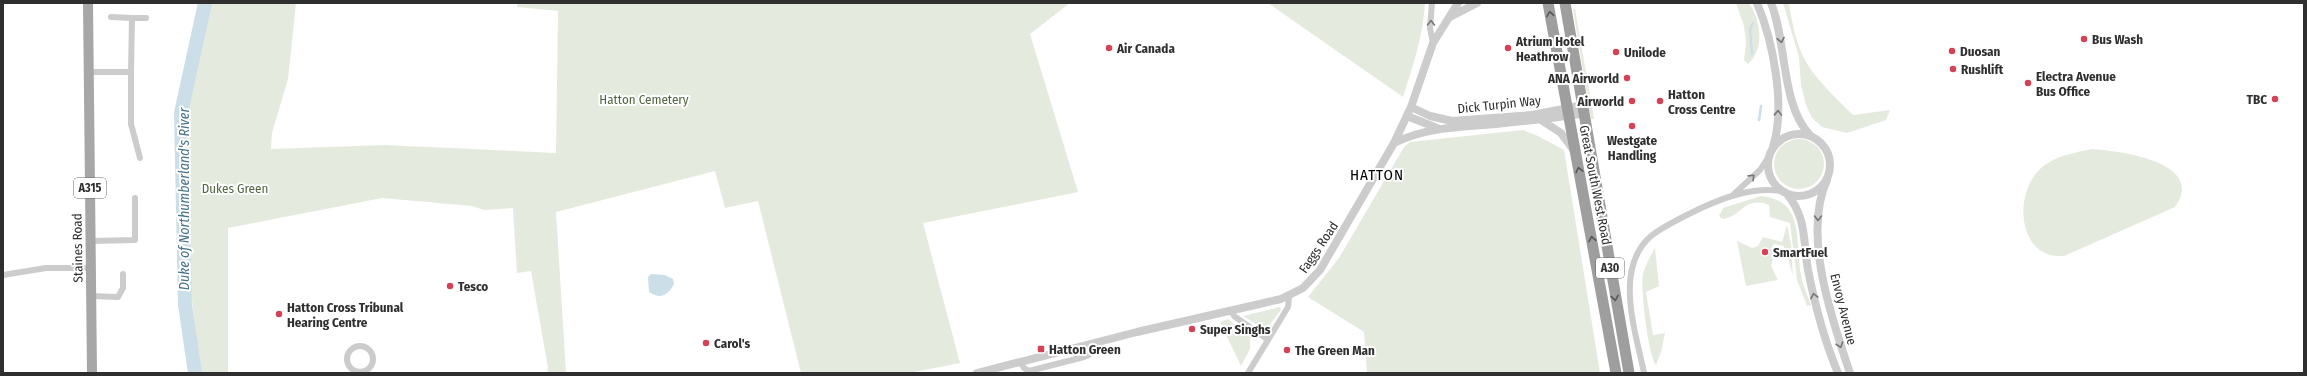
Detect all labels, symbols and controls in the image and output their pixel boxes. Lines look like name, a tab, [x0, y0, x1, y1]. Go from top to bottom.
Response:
one-way arrow	[1546, 11, 1555, 18]
one-way arrow	[1426, 20, 1435, 26]
place label: Bus Wash	[2092, 32, 2143, 47]
place label: Atrium Hotel Heathrow	[1515, 34, 1585, 64]
marker: Bus Wash	[2079, 34, 2089, 44]
one-way arrow	[1776, 37, 1785, 44]
place label: Air Canada	[1116, 41, 1175, 56]
marker: Air Canada	[1104, 43, 1114, 53]
marker: Atrium Hotel Heathrow	[1503, 43, 1513, 53]
place label: Duosan	[1960, 44, 2001, 59]
place label: Unilode	[1624, 45, 1666, 60]
marker: Duosan	[1947, 46, 1957, 56]
marker: Unilode	[1611, 47, 1621, 57]
place label: Rushlift	[1961, 62, 2004, 77]
marker: Rushlift	[1948, 64, 1958, 74]
place label: Electra Avenue Bus Office	[2036, 69, 2116, 99]
place label: ANA Airworld	[1547, 71, 1619, 86]
marker: ANA Airworld	[1622, 73, 1632, 83]
marker: Electra Avenue Bus Office	[2023, 78, 2033, 88]
place label: Hatton Cross Centre	[1668, 87, 1736, 117]
park label: Hatton Cemetery	[599, 92, 689, 107]
place label: TBC	[2247, 92, 2267, 107]
street label: Dick Turpin Way	[1457, 93, 1542, 116]
place label: Airworld	[1577, 94, 1624, 109]
marker: TBC	[2270, 94, 2280, 104]
marker: Airworld	[1627, 96, 1637, 106]
marker: Hatton Cross Centre	[1655, 96, 1665, 106]
water label: Duke of Northumberland's River	[176, 107, 193, 290]
one-way arrow	[1774, 110, 1782, 116]
marker: Westgate Handling	[1627, 121, 1637, 131]
street label: Great South West Road	[1577, 124, 1614, 246]
place label: Westgate Handling	[1607, 133, 1657, 163]
district label: HATTON	[1350, 166, 1404, 184]
one-way arrow	[1575, 166, 1583, 173]
one-way arrow	[1747, 175, 1755, 182]
road number: A315	[74, 178, 106, 198]
park label: Dukes Green	[202, 181, 268, 196]
street label: Staines Road	[69, 213, 86, 283]
one-way arrow	[1813, 215, 1822, 221]
street label: Faggs Road	[1296, 219, 1341, 276]
one-way arrow	[1588, 236, 1597, 242]
place label: SmartFuel	[1773, 245, 1828, 260]
marker: SmartFuel	[1760, 247, 1770, 257]
road number: A30	[1596, 258, 1624, 278]
street label: Envoy Avenue	[1827, 272, 1860, 346]
place label: Tesco	[458, 279, 488, 294]
marker: Tesco	[445, 281, 455, 291]
one-way arrow	[1810, 293, 1818, 299]
one-way arrow	[1611, 295, 1619, 302]
place label: Hatton Cross Tribunal Hearing Centre	[287, 300, 404, 330]
marker: Hatton Cross Tribunal Hearing Centre	[274, 309, 284, 319]
place label: Super Singhs	[1200, 322, 1271, 337]
marker: Super Singhs	[1187, 324, 1197, 334]
place label: Carol's	[714, 336, 751, 351]
marker: Carol's	[701, 338, 711, 348]
one-way arrow	[1836, 341, 1844, 348]
place label: Hatton Green	[1049, 342, 1121, 357]
place label: The Green Man	[1295, 343, 1375, 358]
marker: Hatton Green	[1036, 344, 1046, 354]
marker: The Green Man	[1282, 345, 1292, 355]

